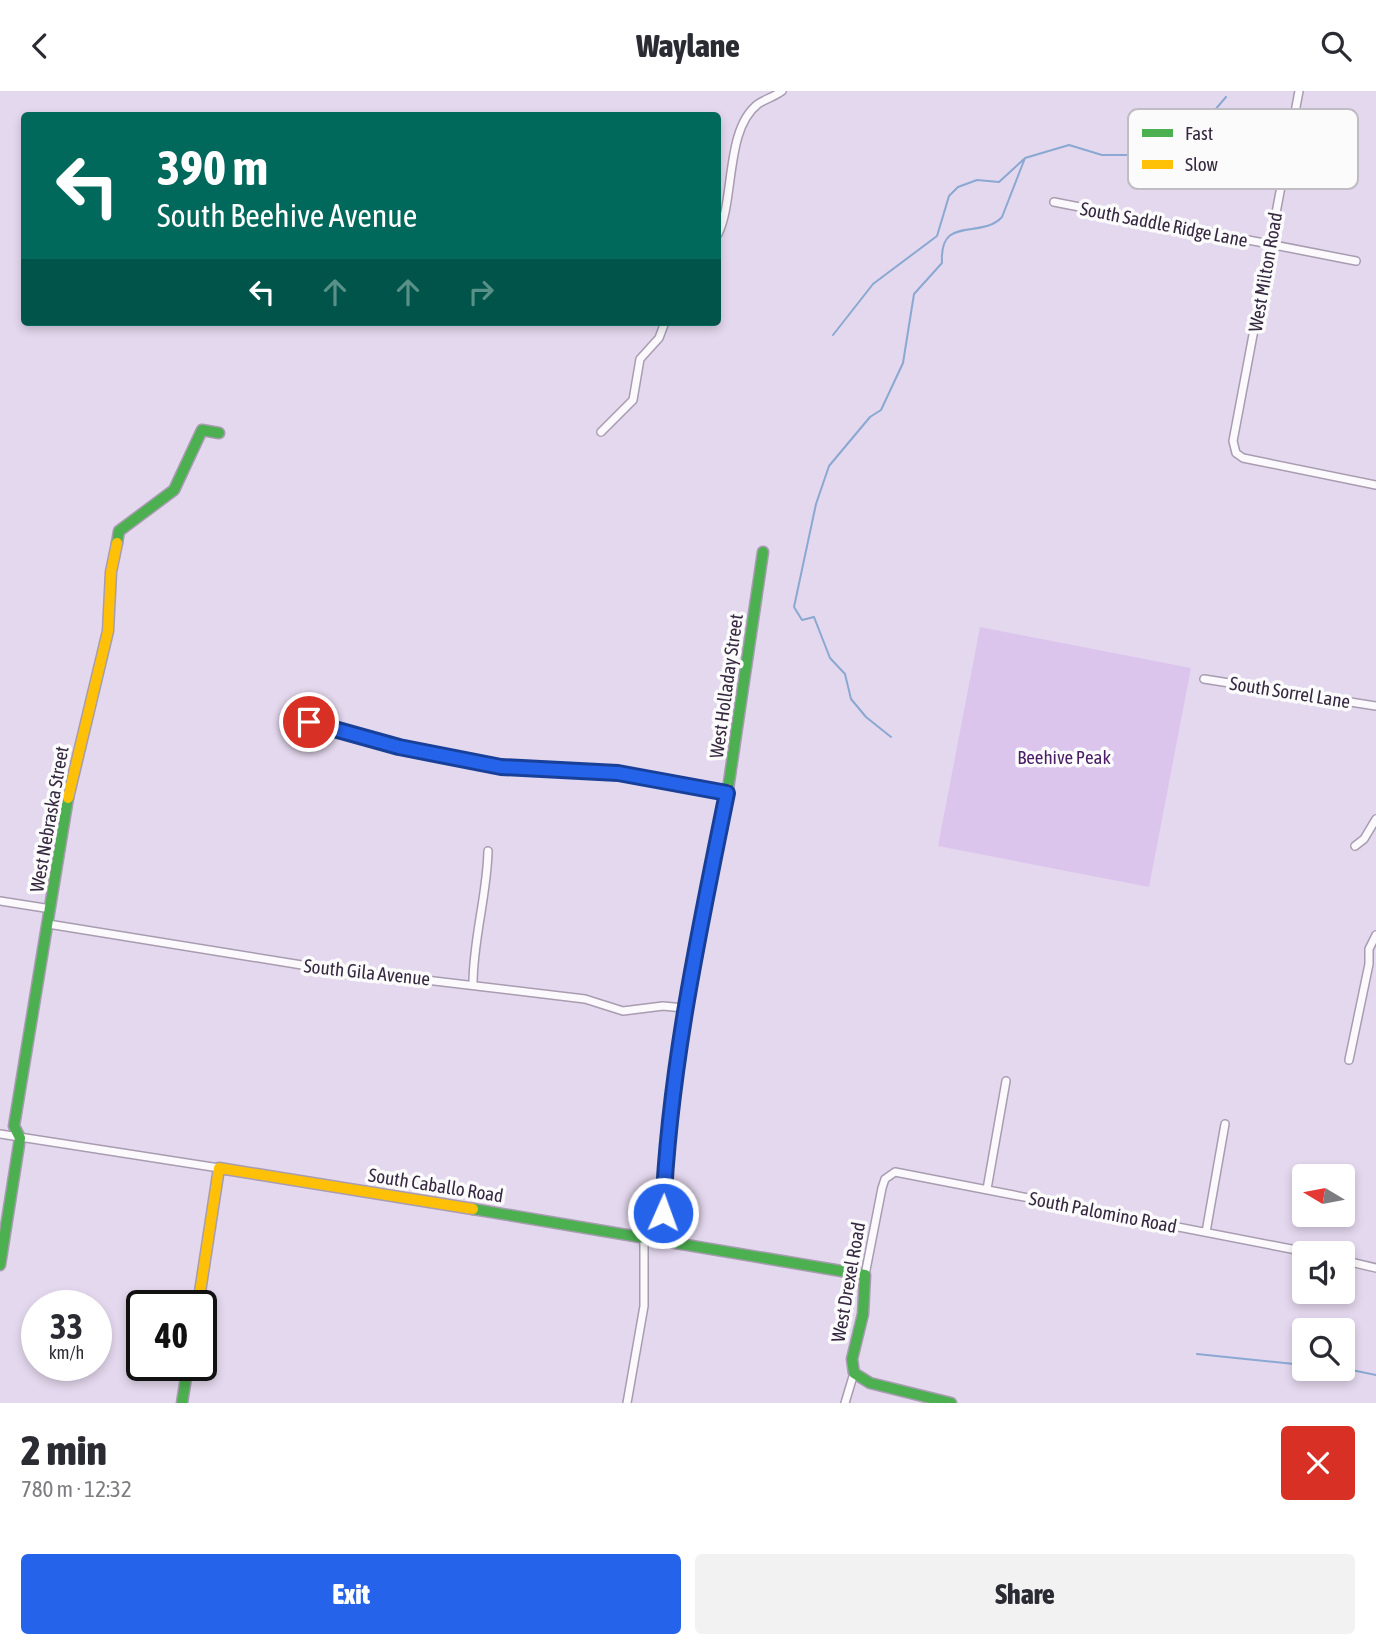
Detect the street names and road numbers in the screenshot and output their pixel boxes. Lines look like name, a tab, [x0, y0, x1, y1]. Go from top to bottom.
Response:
street label: South Saddle Ridge Lane	[1078, 197, 1250, 251]
street label: West Milton Road	[1244, 210, 1286, 334]
street label: West Holladay Street	[705, 612, 747, 760]
street label: South Sorrel Lane	[1228, 672, 1352, 712]
street label: West Nebraska Street	[25, 744, 73, 894]
street label: South Gila Avenue	[303, 954, 431, 990]
street label: South Caballo Road	[367, 1163, 505, 1207]
street label: South Palomino Road	[1027, 1187, 1179, 1237]
street label: West Drexel Road	[827, 1220, 869, 1344]

